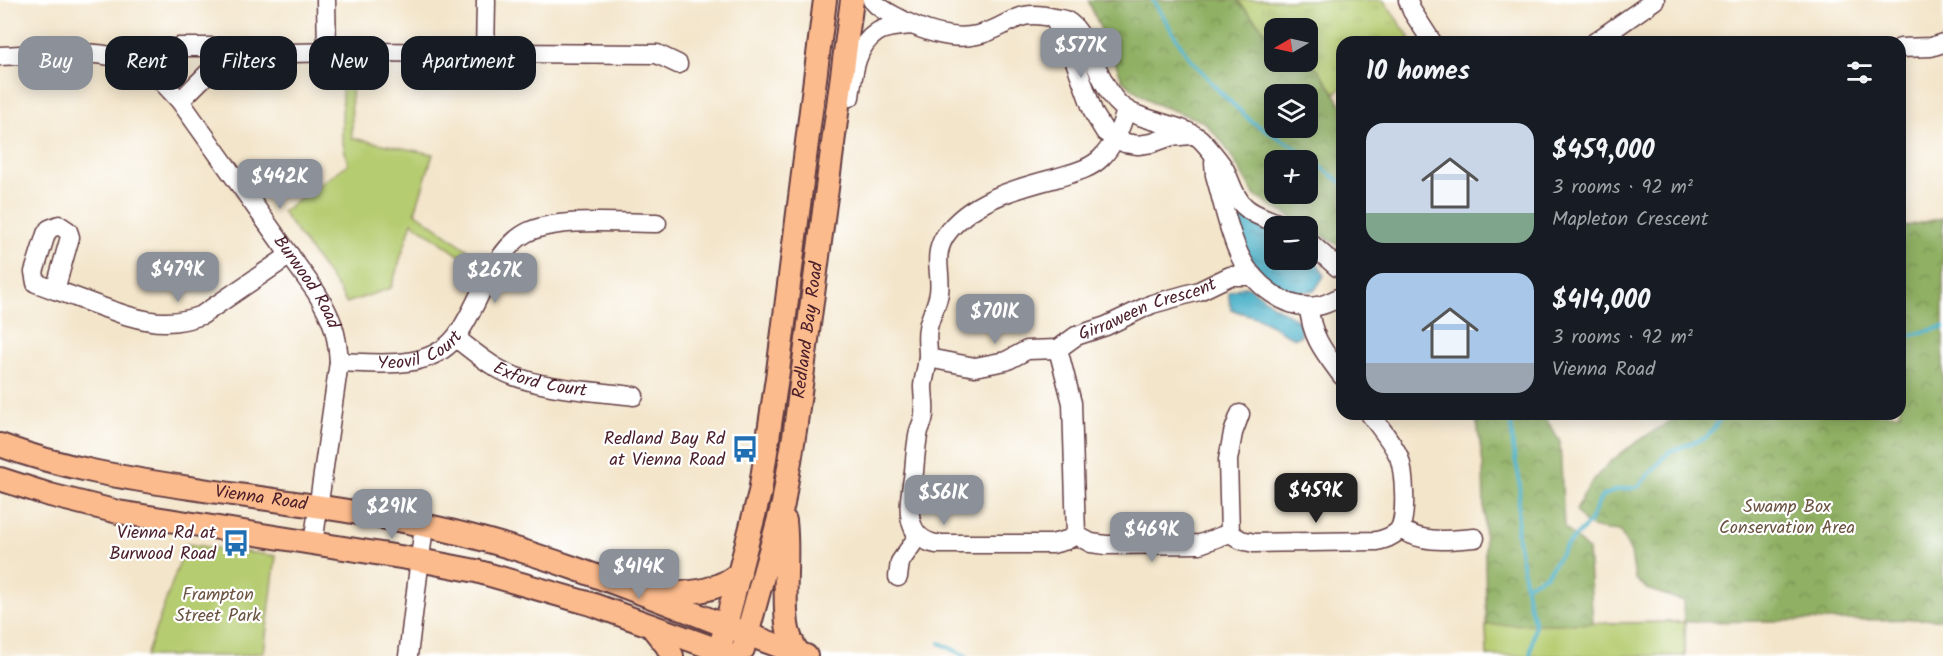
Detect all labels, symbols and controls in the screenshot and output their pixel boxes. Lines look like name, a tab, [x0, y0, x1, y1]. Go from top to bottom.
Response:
north arrow	[1264, 18, 1318, 72]
map controls	[1264, 18, 1318, 270]
pin: $577K	[1039, 28, 1123, 79]
text: $577K	[1055, 31, 1107, 63]
chip: Buy	[18, 36, 93, 90]
chip: Rent	[105, 36, 188, 90]
chip: Filters	[200, 36, 297, 90]
chip: New	[309, 36, 389, 90]
chip: Apartment	[401, 36, 536, 90]
text: 10 homes	[1366, 51, 1470, 93]
icon: filters	[1843, 56, 1876, 89]
button: layers	[1264, 84, 1318, 138]
text: $459,000	[1552, 130, 1655, 172]
icon: home	[1414, 147, 1486, 219]
button: +	[1264, 150, 1318, 204]
pin: $442K	[238, 159, 322, 210]
text: $442K	[251, 162, 309, 194]
text: 3 rooms · 92 m²	[1552, 172, 1693, 204]
text: Mapleton Crescent	[1552, 204, 1709, 236]
button: −	[1264, 216, 1318, 270]
street label: Burwood Road	[265, 229, 348, 334]
pin: $479K	[136, 252, 220, 303]
pin: $267K	[453, 253, 537, 304]
text: $479K	[151, 255, 205, 287]
text: $267K	[467, 256, 523, 288]
street label: Redland Bay Road	[785, 259, 832, 401]
street label: Girraween Crescent	[1075, 270, 1223, 349]
text: $414,000	[1552, 280, 1650, 322]
pin: $701K	[953, 294, 1037, 345]
text: $701K	[970, 297, 1020, 329]
icon: home	[1414, 297, 1486, 369]
text: 3 rooms · 92 m²	[1552, 322, 1693, 354]
street label: Yeovil Court	[378, 323, 471, 378]
street label: Exford Court	[487, 354, 589, 406]
text: Vienna Road	[1552, 354, 1655, 386]
place label: Redland Bay Rd at Vienna Road	[604, 425, 726, 475]
bus stop icon: Redland Bay Rd at Vienna Road	[730, 434, 760, 464]
pin: $459K	[1274, 473, 1358, 524]
pin: $561K	[902, 475, 986, 526]
text: $459K	[1288, 476, 1344, 508]
street label: Vienna Road	[213, 477, 310, 519]
text: $561K	[919, 478, 969, 510]
pin: $291K	[350, 489, 434, 540]
text: $291K	[366, 492, 418, 524]
park label: Swamp Box Conservation Area	[1719, 493, 1855, 543]
pin: $469K	[1110, 512, 1194, 563]
text: $469K	[1124, 515, 1180, 547]
place label: Vienna Rd at Burwood Road	[109, 519, 217, 569]
bus stop icon: Vienna Rd at Burwood Road	[221, 528, 251, 558]
pin: $414K	[597, 549, 681, 600]
text: $414K	[613, 552, 665, 584]
park label: Frampton Street Park	[175, 581, 261, 631]

